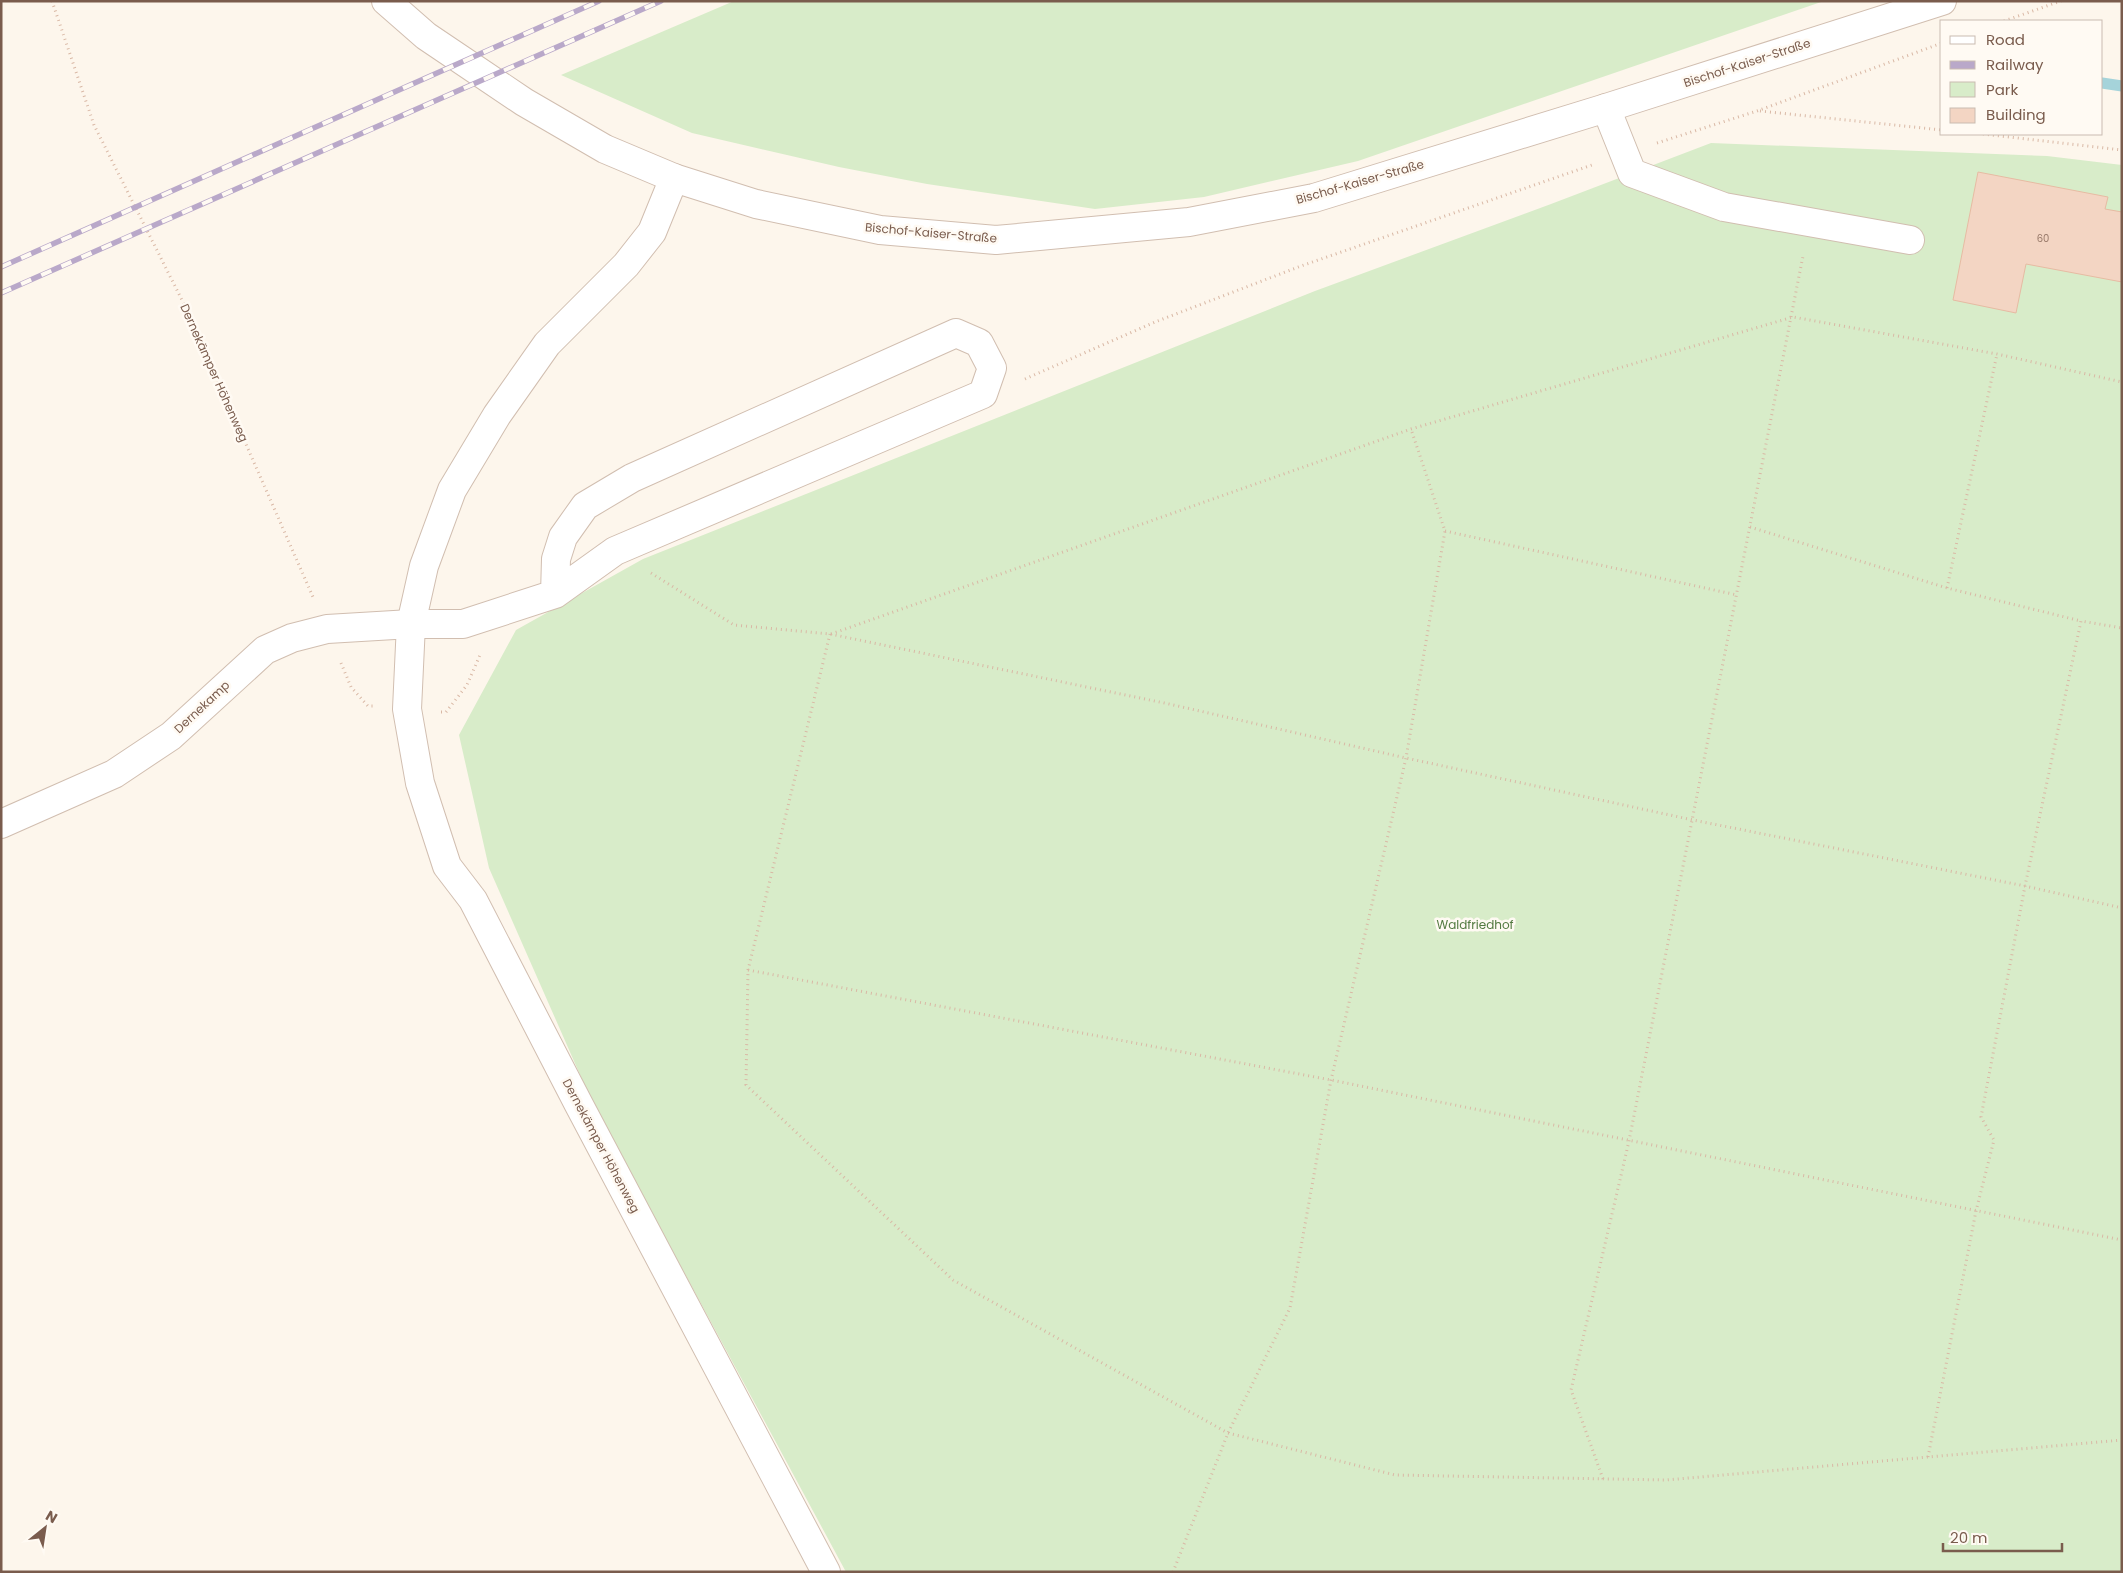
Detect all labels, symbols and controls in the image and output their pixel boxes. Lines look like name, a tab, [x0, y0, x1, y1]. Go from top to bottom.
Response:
legend	[1940, 20, 2103, 135]
text: Road	[1986, 29, 2025, 50]
street label: Bischof-Kaiser-Straße	[1681, 34, 1812, 91]
text: Railway	[1986, 54, 2044, 75]
text: Park	[1986, 79, 2018, 100]
text: Building	[1986, 104, 2046, 125]
street label: Bischof-Kaiser-Straße	[1294, 155, 1426, 208]
street label: Bischof-Kaiser-Straße	[864, 218, 998, 247]
house number: 60	[2037, 231, 2049, 246]
street label: Dernekämper Höhenweg	[176, 301, 253, 445]
street label: Dernekamp	[170, 676, 233, 737]
park label: Waldfriedhof	[1436, 916, 1514, 933]
street label: Dernekämper Höhenweg	[559, 1076, 644, 1216]
north arrow	[20, 1503, 70, 1553]
text: N	[42, 1505, 61, 1528]
scale bar	[1943, 1520, 2062, 1552]
text: 20 m	[1950, 1527, 1988, 1548]

